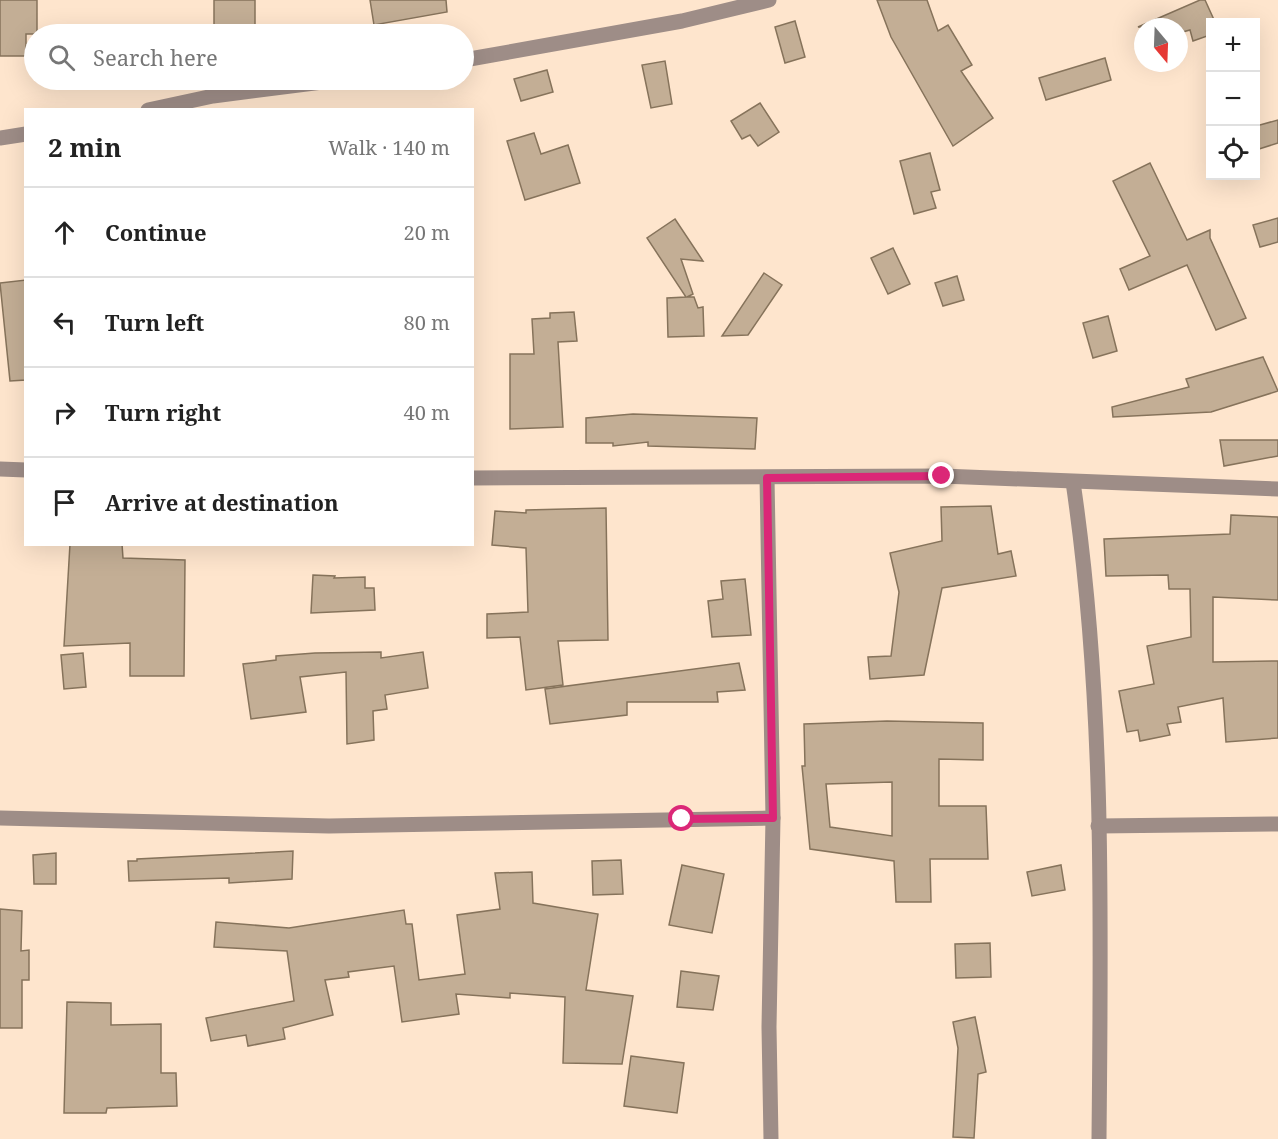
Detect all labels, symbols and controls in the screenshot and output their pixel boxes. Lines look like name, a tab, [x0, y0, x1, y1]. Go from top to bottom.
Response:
north arrow	[1134, 18, 1188, 72]
map controls	[1206, 18, 1260, 180]
button: +	[1206, 18, 1260, 72]
search box	[24, 24, 474, 90]
icon: search	[45, 41, 78, 74]
text: Search here	[93, 42, 218, 72]
button: −	[1206, 72, 1260, 126]
button: locate	[1206, 126, 1260, 180]
text: 2 min	[48, 129, 122, 165]
text: Walk · 140 m	[328, 134, 450, 161]
icon: ahead	[48, 216, 81, 249]
text: Continue	[105, 217, 207, 247]
text: 20 m	[404, 219, 450, 246]
icon: left	[48, 306, 81, 339]
text: Turn left	[105, 307, 204, 337]
text: 80 m	[404, 309, 450, 336]
icon: right	[48, 396, 81, 429]
text: Turn right	[105, 397, 221, 427]
text: 40 m	[404, 399, 450, 426]
route end	[928, 462, 954, 488]
icon: arrive	[48, 486, 81, 519]
text: Arrive at destination	[105, 487, 339, 517]
route start	[668, 805, 694, 831]

